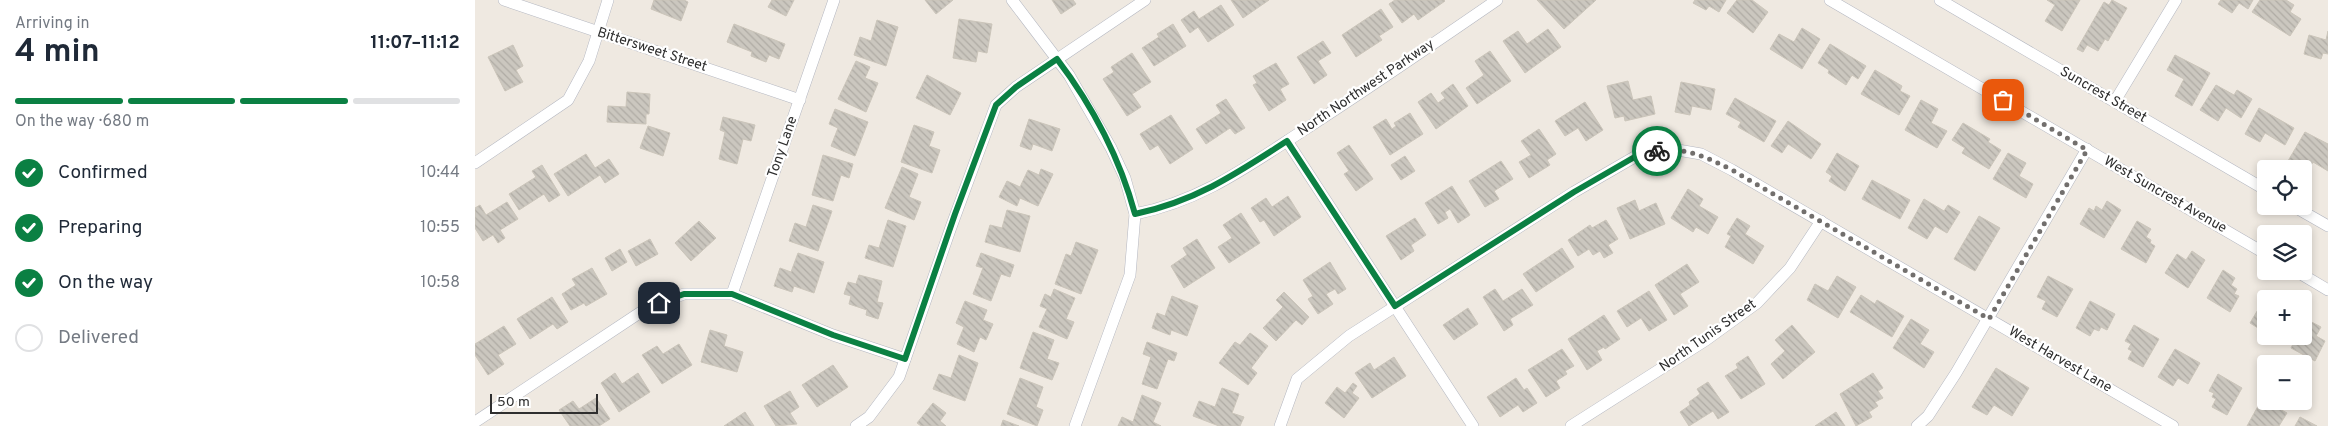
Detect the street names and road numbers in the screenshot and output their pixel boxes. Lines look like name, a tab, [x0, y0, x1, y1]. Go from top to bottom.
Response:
street label: Bittersweet Street	[595, 24, 709, 76]
street label: North Northwest Parkway	[1294, 36, 1438, 140]
street label: Suncrest Street	[2057, 63, 2149, 127]
street label: Tony Lane	[765, 114, 801, 180]
street label: West Suncrest Avenue	[2101, 153, 2229, 237]
street label: North Tunis Street	[1656, 296, 1760, 376]
street label: West Harvest Lane	[2005, 323, 2115, 397]

